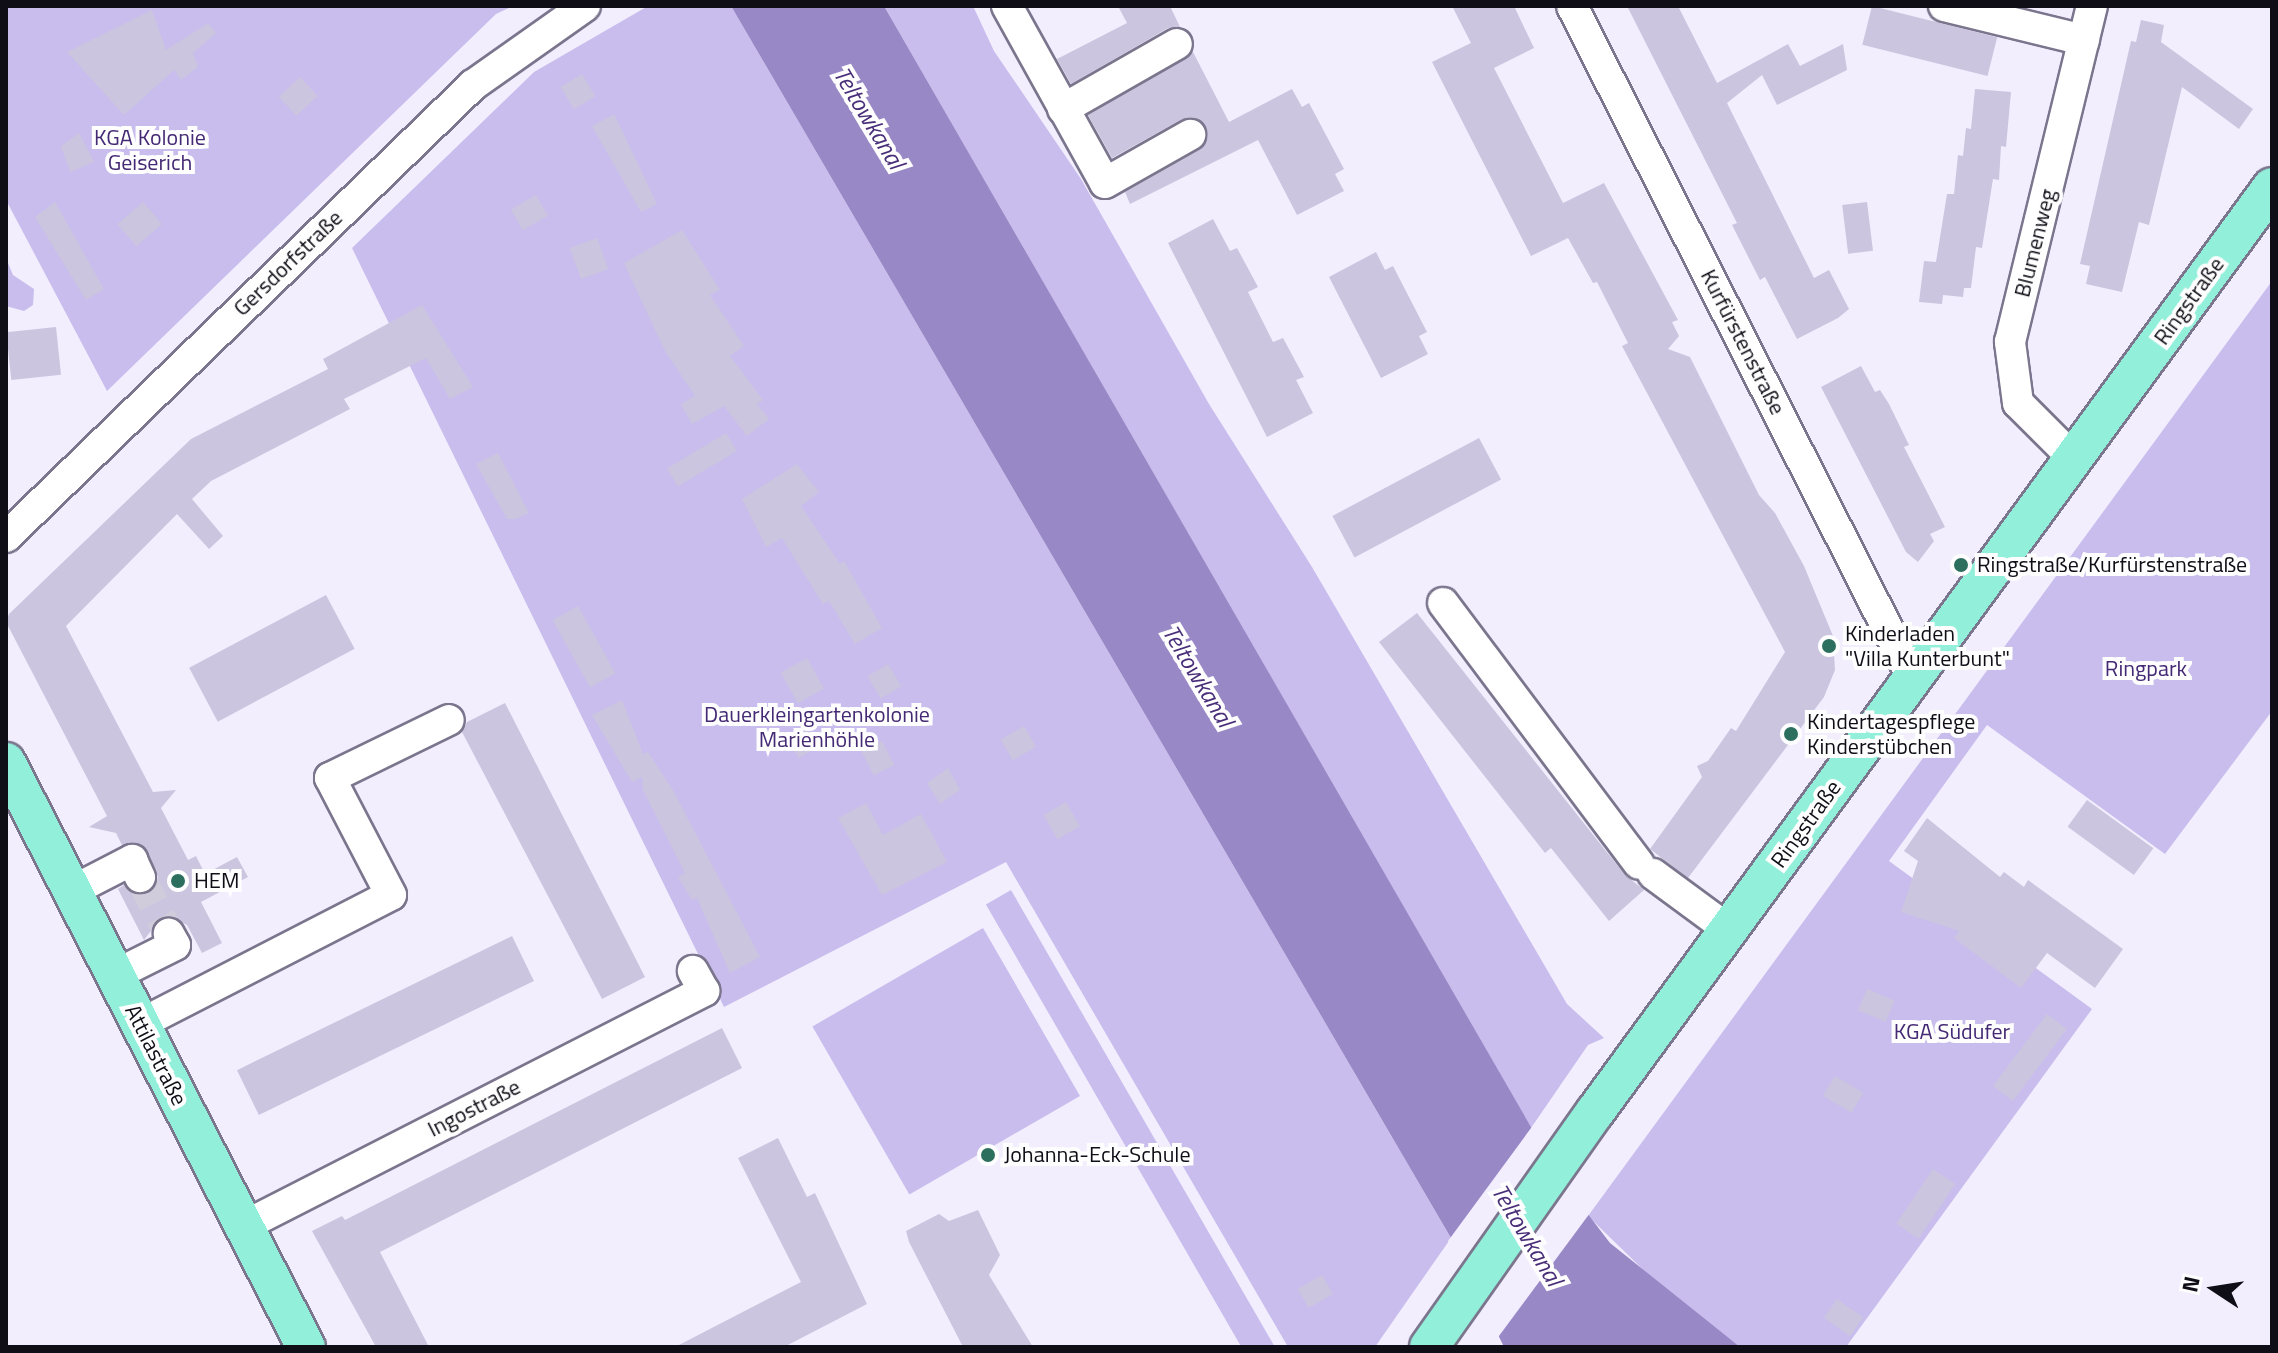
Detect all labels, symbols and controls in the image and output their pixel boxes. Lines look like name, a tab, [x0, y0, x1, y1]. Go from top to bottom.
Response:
water label: Teltowkanal	[827, 62, 911, 174]
park label: KGA Kolonie Geiserich	[94, 124, 206, 176]
street label: Blumenweg	[2009, 186, 2061, 300]
street label: Gersdorfstraße	[228, 205, 348, 321]
street label: Ringstraße	[2148, 252, 2230, 350]
street label: Kurfürstenstraße	[1695, 265, 1791, 419]
place label: Ringstraße/Kurfürstenstraße	[1977, 552, 2247, 578]
marker: Ringstraße/Kurfürstenstraße	[1952, 556, 1970, 574]
water label: Teltowkanal	[1156, 620, 1240, 732]
place label: Kinderladen "Villa Kunterbunt"	[1845, 620, 2010, 672]
marker: Kinderladen "Villa Kunterbunt"	[1820, 637, 1838, 655]
park label: Ringpark	[2105, 656, 2187, 682]
park label: Dauerkleingartenkolonie Marienhöhle	[704, 701, 930, 752]
place label: Kindertagespflege Kinderstübchen	[1807, 708, 1975, 760]
marker: Kindertagespflege Kinderstübchen	[1782, 725, 1800, 743]
street label: Ringstraße	[1765, 775, 1847, 873]
place label: HEM	[194, 868, 239, 894]
marker: HEM	[169, 872, 187, 890]
street label: Attilastraße	[119, 1000, 193, 1110]
park label: KGA Südufer	[1894, 1019, 2010, 1045]
street label: Ingostraße	[423, 1073, 525, 1143]
place label: Johanna-Eck-Schule	[1004, 1142, 1191, 1168]
marker: Johanna-Eck-Schule	[979, 1146, 997, 1164]
water label: Teltowkanal	[1485, 1179, 1569, 1291]
north arrow	[2174, 1249, 2254, 1329]
text: N	[2172, 1273, 2209, 1295]

